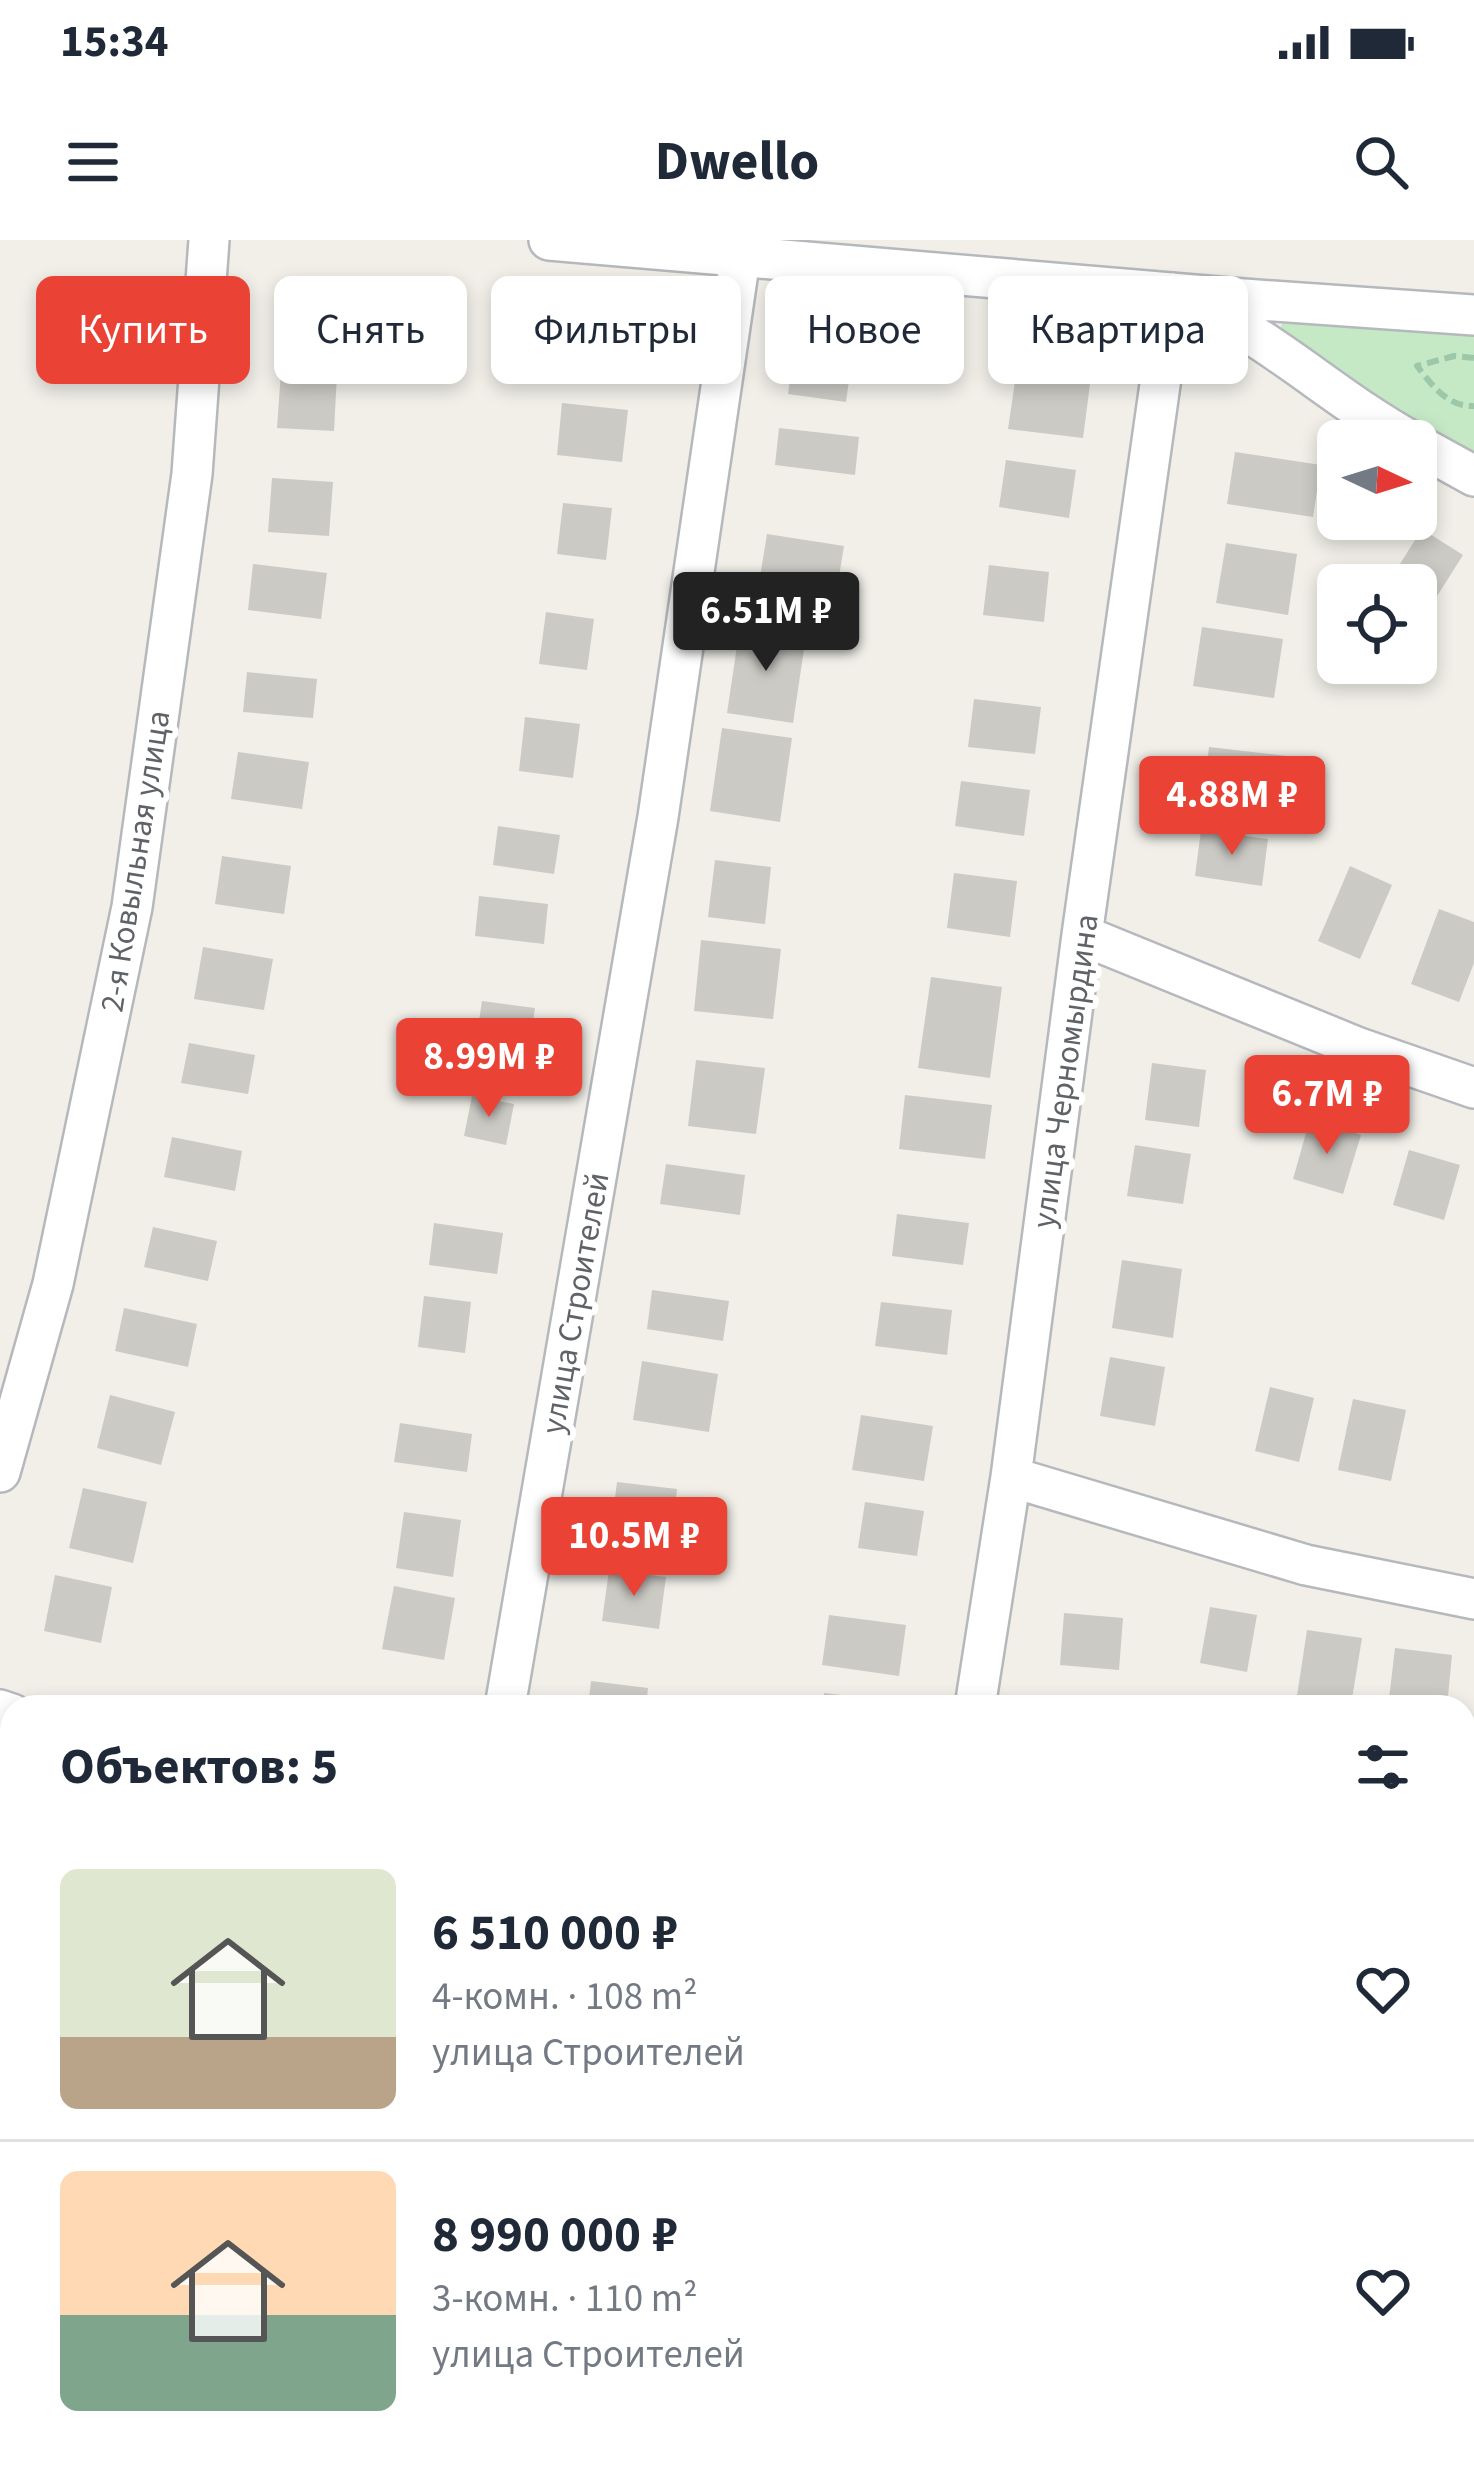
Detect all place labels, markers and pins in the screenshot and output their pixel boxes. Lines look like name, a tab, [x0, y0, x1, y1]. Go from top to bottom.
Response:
pin: 6.51M ₽	[655, 572, 877, 674]
pin: 4.88M ₽	[1121, 756, 1343, 858]
pin: 8.99M ₽	[378, 1018, 600, 1120]
pin: 6.7M ₽	[1229, 1055, 1425, 1157]
pin: 10.5M ₽	[523, 1497, 745, 1599]

